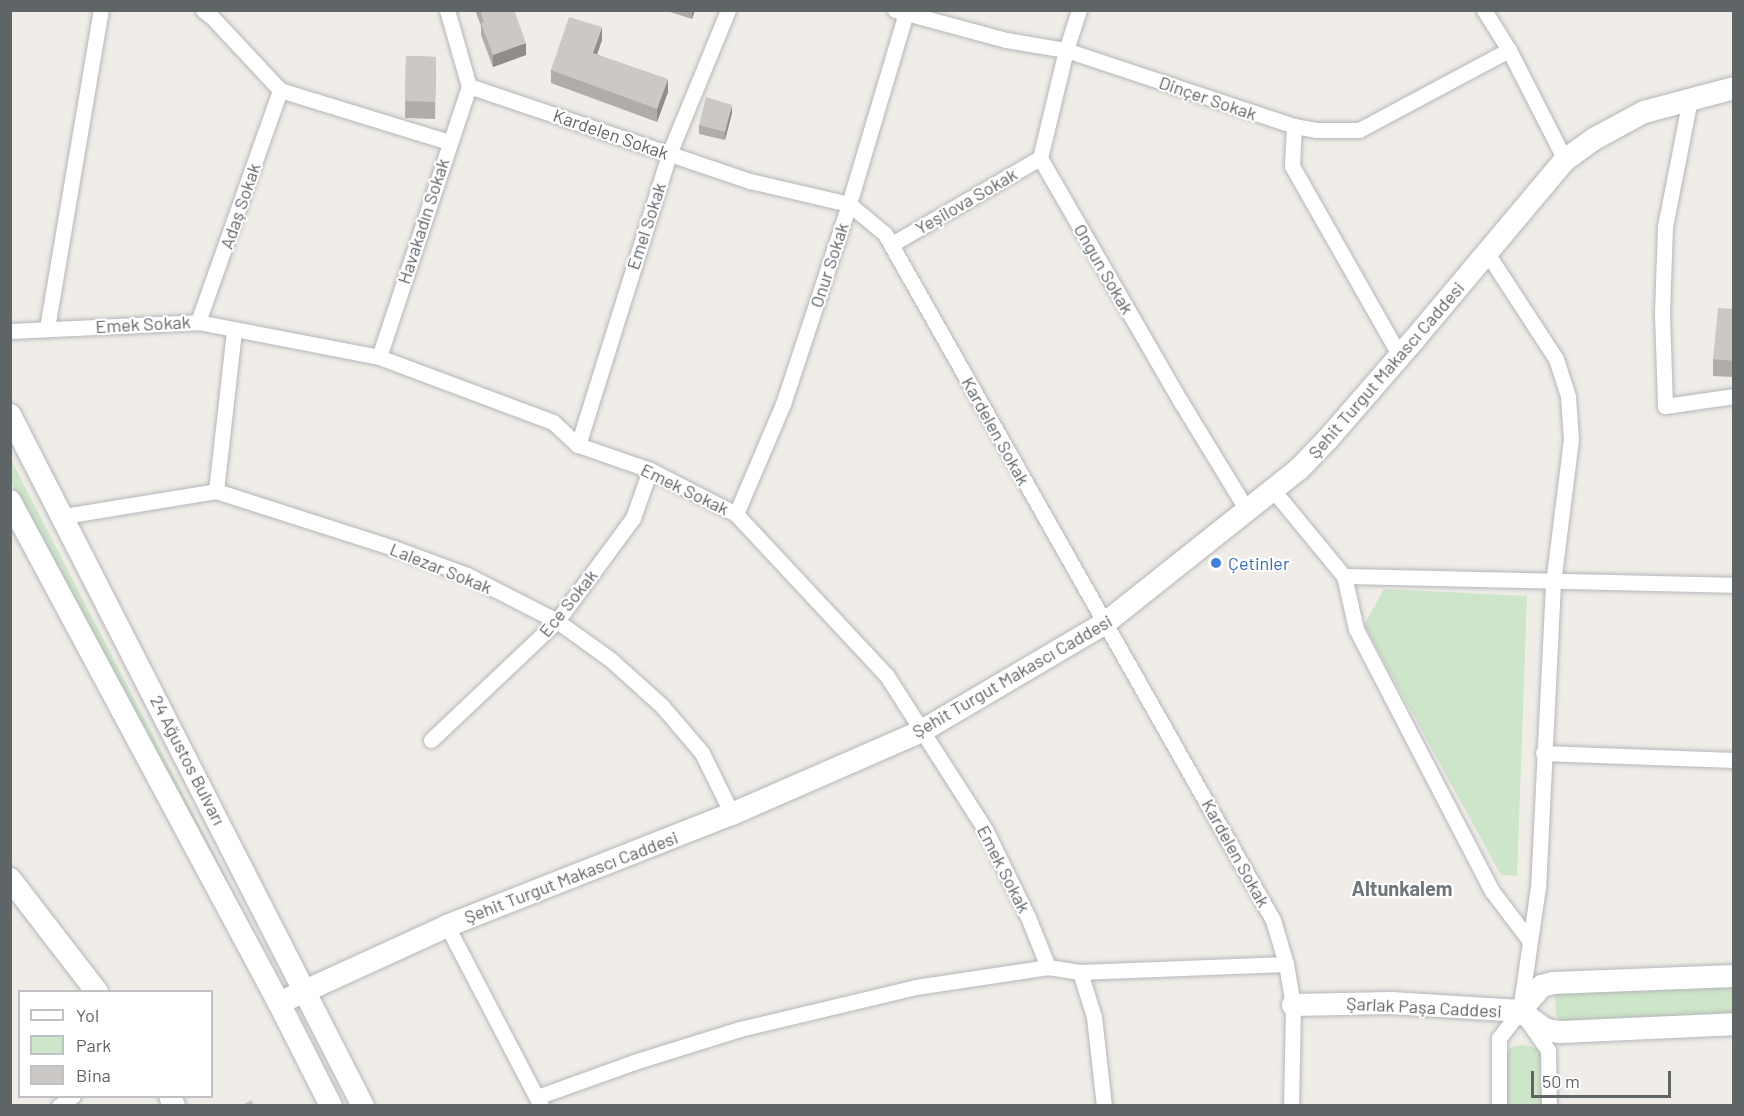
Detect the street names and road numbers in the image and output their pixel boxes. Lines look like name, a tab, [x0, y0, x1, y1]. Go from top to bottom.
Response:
street label: Dinçer Sokak	[1156, 71, 1260, 125]
street label: Kardelen Sokak	[551, 104, 671, 164]
street label: Havakadın Sokak	[393, 155, 453, 287]
street label: Adaş Sokak	[215, 160, 265, 252]
street label: Yeşilova Sokak	[911, 163, 1021, 239]
street label: Emel Sokak	[622, 180, 670, 272]
street label: Onur Sokak	[805, 220, 853, 310]
street label: Ongun Sokak	[1069, 220, 1139, 318]
street label: Şehit Turgut Makascı Caddesi	[1303, 277, 1469, 463]
street label: Emek Sokak	[95, 311, 191, 337]
street label: Kardelen Sokak	[957, 373, 1035, 489]
street label: Emek Sokak	[637, 458, 733, 520]
street label: Lalezar Sokak	[387, 538, 495, 598]
street label: Ece Sokak	[534, 565, 602, 641]
street label: Şehit Turgut Makascı Caddesi	[908, 610, 1116, 742]
street label: 24 Ağustos Bulvarı	[146, 692, 230, 828]
street label: Kardelen Sokak	[1197, 795, 1275, 911]
street label: Emek Sokak	[973, 822, 1035, 916]
street label: Şehit Turgut Makascı Caddesi	[461, 826, 681, 928]
street label: Şarlak Paşa Caddesi	[1346, 992, 1502, 1022]

